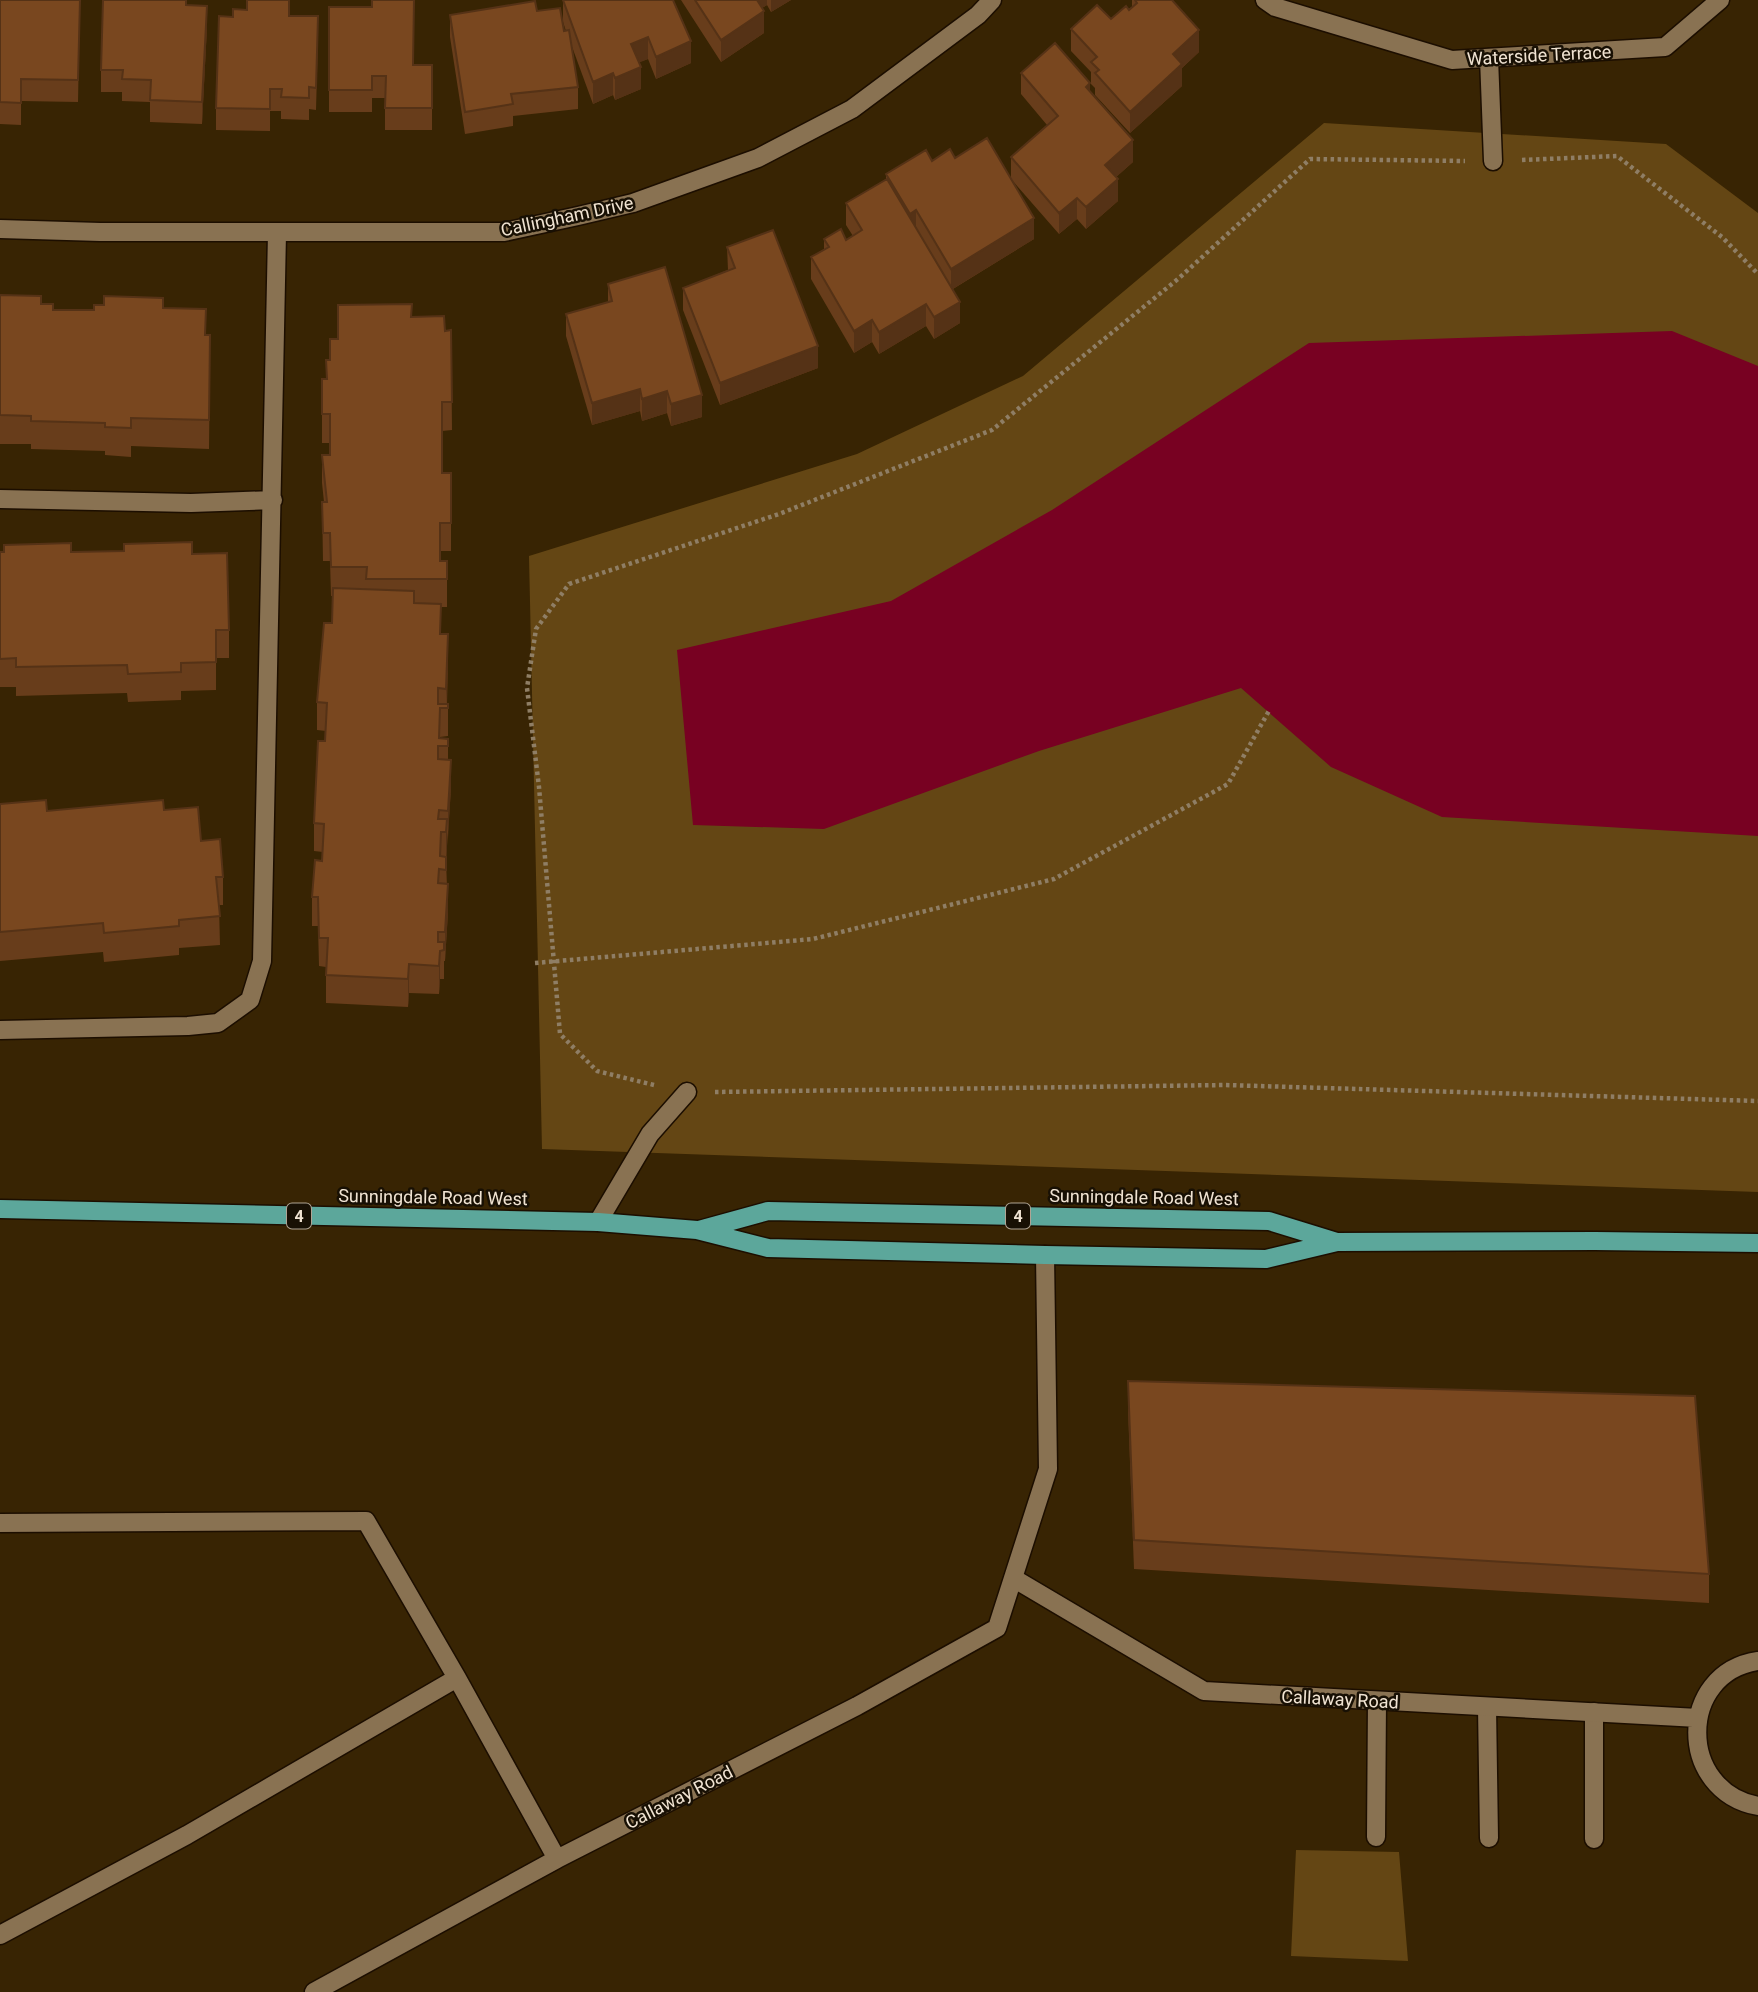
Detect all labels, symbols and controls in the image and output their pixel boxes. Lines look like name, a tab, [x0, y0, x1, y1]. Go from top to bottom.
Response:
street label: Waterside Terrace	[1466, 41, 1612, 69]
street label: Callingham Drive	[499, 192, 635, 240]
street label: Sunningdale Road West	[338, 1185, 528, 1209]
street label: Sunningdale Road West	[1049, 1185, 1239, 1209]
road number: 4	[287, 1204, 311, 1228]
road number: 4	[1006, 1204, 1030, 1228]
street label: Callaway Road	[1281, 1685, 1399, 1713]
street label: Callaway Road	[622, 1761, 736, 1833]

